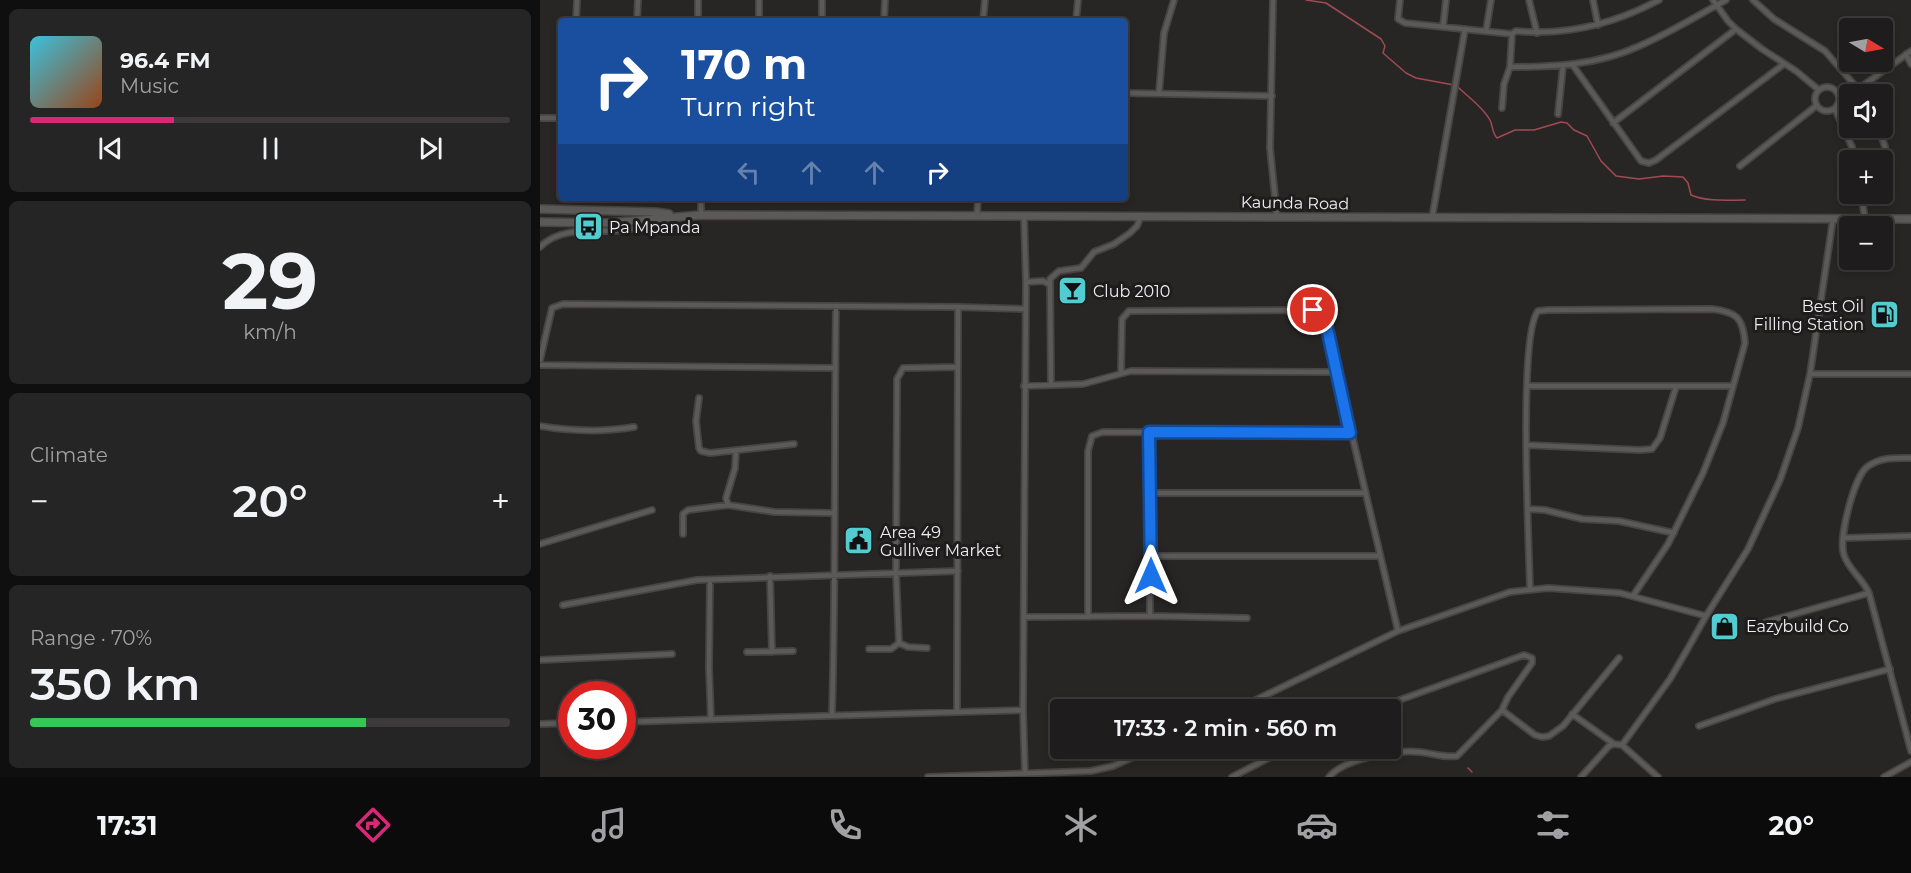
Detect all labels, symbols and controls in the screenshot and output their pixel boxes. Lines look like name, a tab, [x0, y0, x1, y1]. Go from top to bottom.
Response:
north arrow	[1839, 18, 1893, 72]
map controls	[1839, 18, 1893, 270]
text: 170 m	[681, 38, 807, 90]
icon: right	[582, 42, 660, 120]
text: 96.4 FM	[120, 47, 210, 74]
text: Music	[120, 74, 179, 98]
button: sound	[1839, 84, 1893, 138]
text: Turn right	[681, 90, 816, 123]
icon: previous	[94, 132, 127, 165]
icon: pause	[254, 132, 287, 165]
icon: next	[414, 132, 447, 165]
button: +	[1839, 150, 1893, 204]
icon: left	[732, 156, 765, 189]
icon: ahead	[795, 156, 828, 189]
icon: ahead	[858, 156, 891, 189]
icon: right	[921, 156, 954, 189]
street label: Kaunda Road	[1241, 193, 1349, 213]
bus stop icon: Pa Mpanda	[572, 211, 604, 243]
button: −	[1839, 216, 1893, 270]
place label: Pa Mpanda	[609, 218, 701, 237]
text: 29	[222, 233, 318, 329]
bar icon: Club 2010	[1056, 275, 1088, 307]
place label: Club 2010	[1093, 282, 1170, 301]
pin	[1287, 284, 1338, 335]
icon: arrive	[1296, 293, 1329, 326]
place label: Best Oil Filling Station	[1754, 297, 1864, 334]
fuel station icon: Best Oil Filling Station	[1869, 299, 1901, 331]
text: km/h	[243, 320, 297, 344]
text: Climate	[30, 443, 108, 467]
text: 20°	[232, 473, 308, 528]
text: −	[30, 481, 49, 521]
text: +	[491, 481, 510, 521]
place label: Area 49 Gulliver Market	[880, 523, 1002, 560]
public building icon: Area 49 Gulliver Market	[843, 525, 875, 557]
position arrow	[1119, 544, 1183, 608]
shop icon: Eazybuild Co	[1709, 610, 1741, 642]
place label: Eazybuild Co	[1746, 617, 1849, 636]
text: Range · 70%	[30, 626, 152, 650]
text: 350 km	[30, 656, 200, 711]
speed limit sign: 30	[558, 681, 636, 759]
text: 17:33 · 2 min · 560 m	[1114, 715, 1337, 742]
icon: directions	[352, 804, 394, 846]
icon: music	[588, 804, 630, 846]
icon: phone	[824, 804, 866, 846]
icon: climate	[1060, 804, 1102, 846]
icon: car	[1296, 804, 1338, 846]
icon: filters	[1532, 804, 1574, 846]
text: 17:31	[97, 809, 158, 842]
text: 20°	[1768, 809, 1814, 842]

